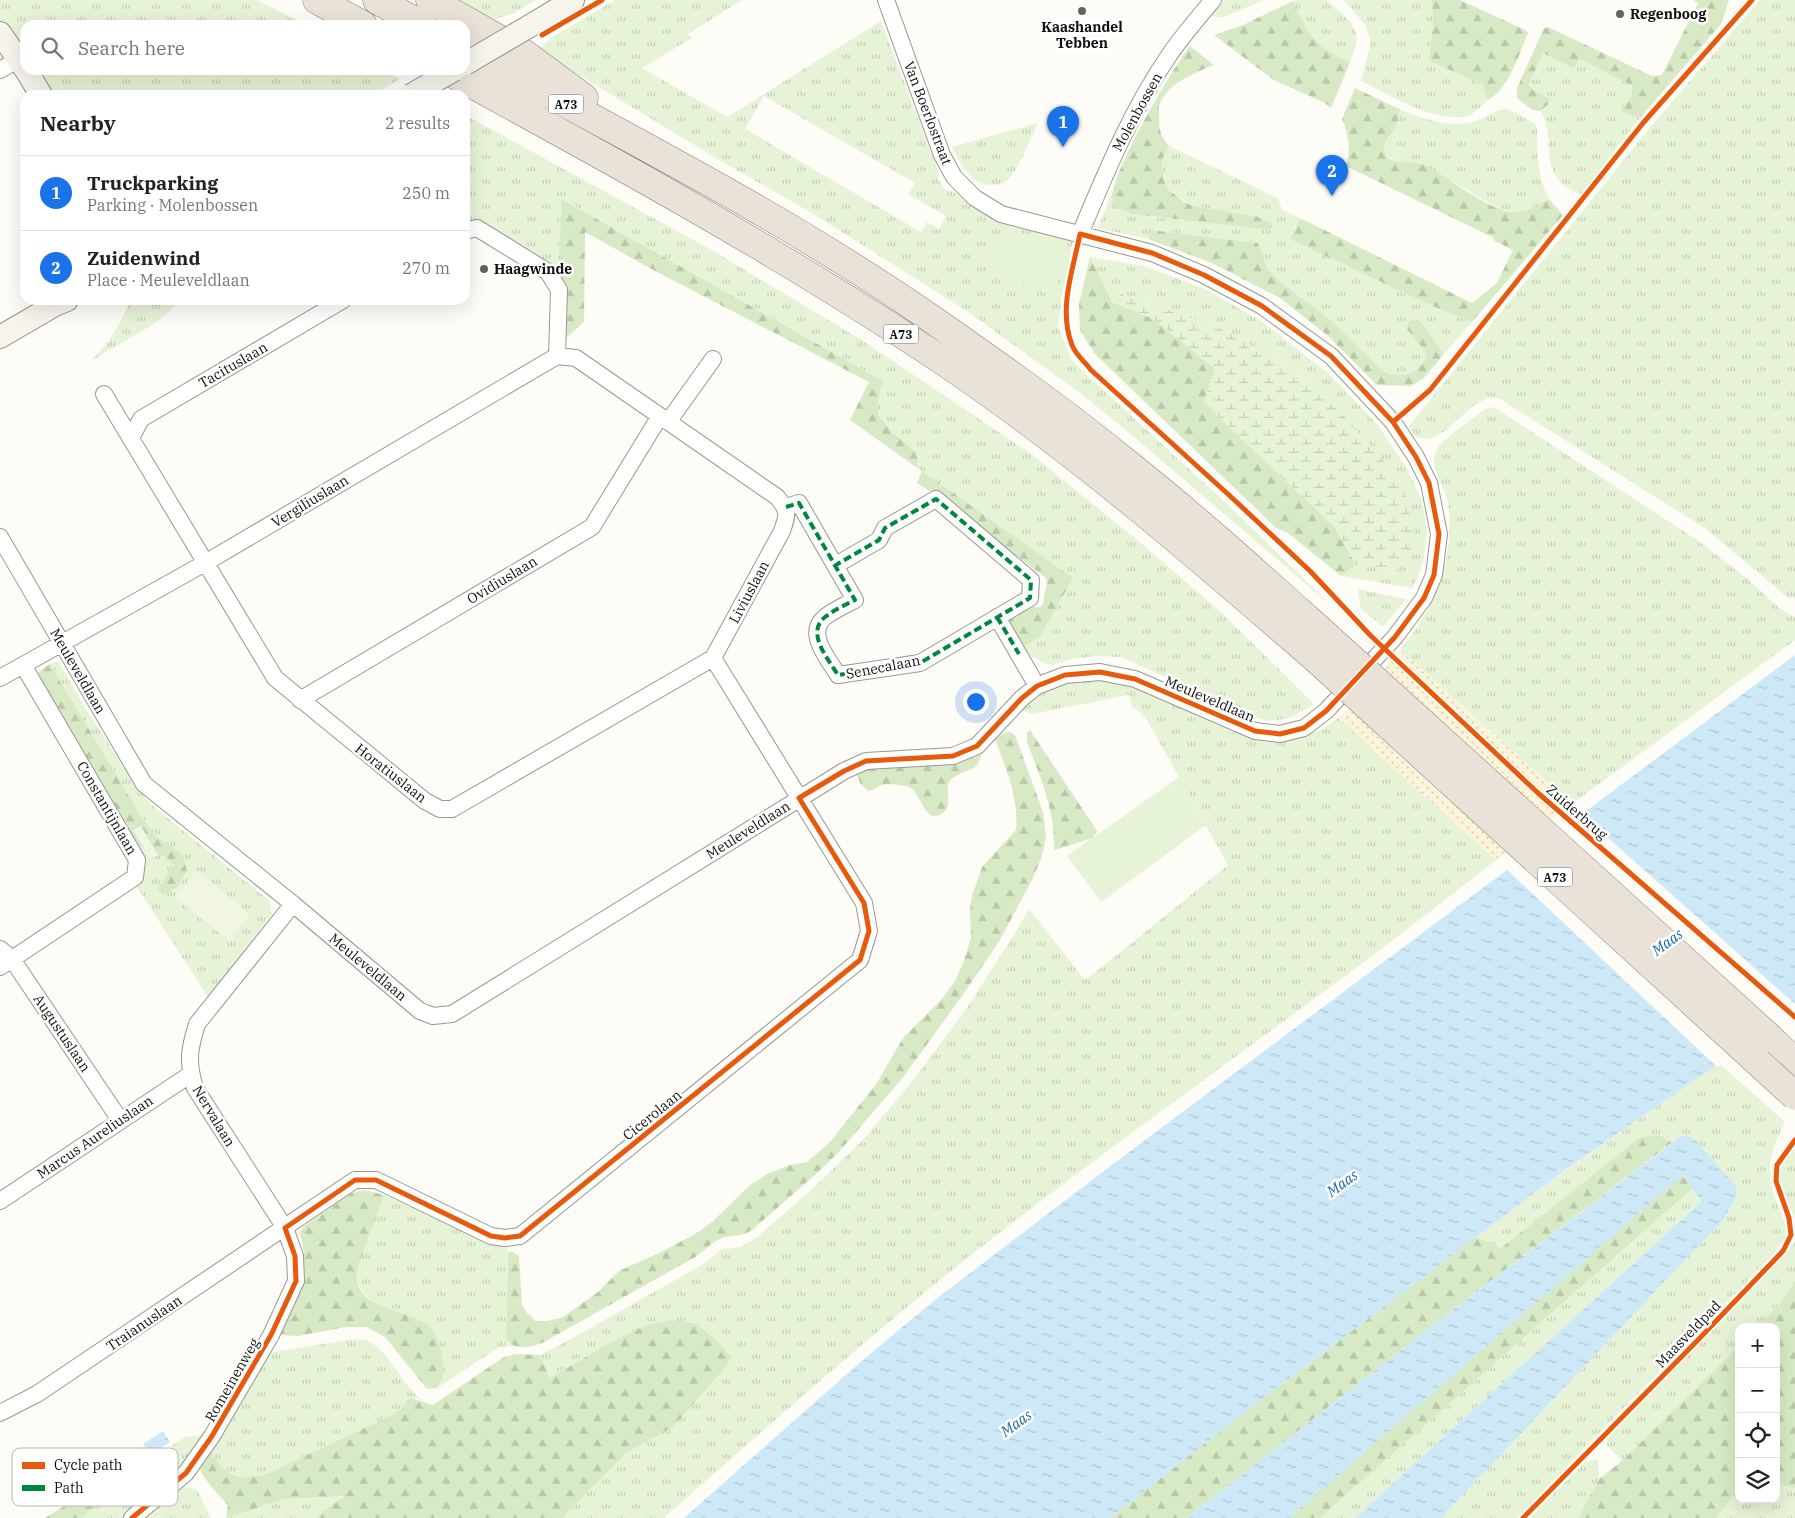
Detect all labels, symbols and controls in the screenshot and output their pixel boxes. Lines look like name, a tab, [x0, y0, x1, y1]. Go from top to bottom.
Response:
marker: Kaashandel Tebben	[1076, 5, 1088, 17]
place label: Regenboog	[1630, 5, 1707, 23]
marker: Regenboog	[1614, 8, 1626, 20]
place label: Kaashandel Tebben	[1041, 18, 1123, 52]
search box	[20, 20, 470, 75]
icon: search	[38, 34, 66, 62]
text: Search here	[78, 36, 185, 60]
street label: Van Boerlostraat	[900, 59, 956, 167]
street label: Molenbossen	[1108, 69, 1166, 154]
road number: A73	[548, 95, 584, 114]
pin: 1	[1047, 106, 1079, 147]
text: Nearby	[40, 109, 116, 137]
text: 2 results	[385, 113, 450, 133]
pin: 2	[1316, 155, 1348, 196]
text: Truckparking	[87, 171, 218, 195]
text: 1	[51, 183, 61, 203]
text: 250 m	[402, 183, 450, 203]
text: Parking · Molenbossen	[87, 195, 258, 215]
text: Zuidenwind	[87, 246, 200, 270]
text: 2	[51, 258, 61, 278]
text: 270 m	[402, 258, 450, 278]
place label: Haagwinde	[494, 260, 572, 278]
marker: Haagwinde	[478, 263, 490, 275]
text: Place · Meuleveldlaan	[87, 270, 250, 290]
road number: A73	[884, 324, 918, 344]
street label: Tacituslaan	[195, 338, 271, 392]
street label: Vergiliuslaan	[268, 471, 352, 531]
street label: Ovidiuslaan	[464, 552, 540, 608]
street label: Liviuslaan	[725, 557, 773, 626]
street label: Meuleveldlaan	[46, 625, 110, 717]
street label: Senecalaan	[844, 651, 922, 683]
street label: Meuleveldlaan	[1162, 672, 1258, 726]
your location	[963, 689, 989, 715]
street label: Horatiuslaan	[352, 739, 430, 807]
street label: Constantijnlaan	[73, 758, 141, 858]
street label: Zuiderbrug	[1543, 781, 1612, 844]
street label: Meuleveldlaan	[702, 797, 794, 863]
road number: A73	[1538, 868, 1572, 886]
water label: Maas	[1647, 924, 1687, 960]
street label: Meuleveldlaan	[325, 929, 411, 1005]
street label: Augustuslaan	[29, 991, 95, 1075]
street label: Nervalaan	[189, 1082, 239, 1150]
street label: Cicerolaan	[619, 1086, 685, 1144]
street label: Marcus Aureliuslaan	[33, 1091, 157, 1183]
water label: Maas	[1322, 1165, 1362, 1201]
street label: Traianuslaan	[103, 1291, 185, 1355]
street label: Maasveldpad	[1651, 1296, 1725, 1371]
map controls	[1735, 1323, 1780, 1503]
button: +	[1735, 1323, 1780, 1368]
street label: Romeinenweg	[201, 1335, 263, 1425]
button: −	[1735, 1368, 1780, 1413]
water label: Maas	[996, 1405, 1036, 1441]
button: locate	[1735, 1413, 1780, 1458]
legend	[12, 1448, 178, 1506]
text: Cycle path	[54, 1456, 123, 1474]
button: layers	[1735, 1458, 1780, 1503]
text: Path	[54, 1479, 84, 1497]

